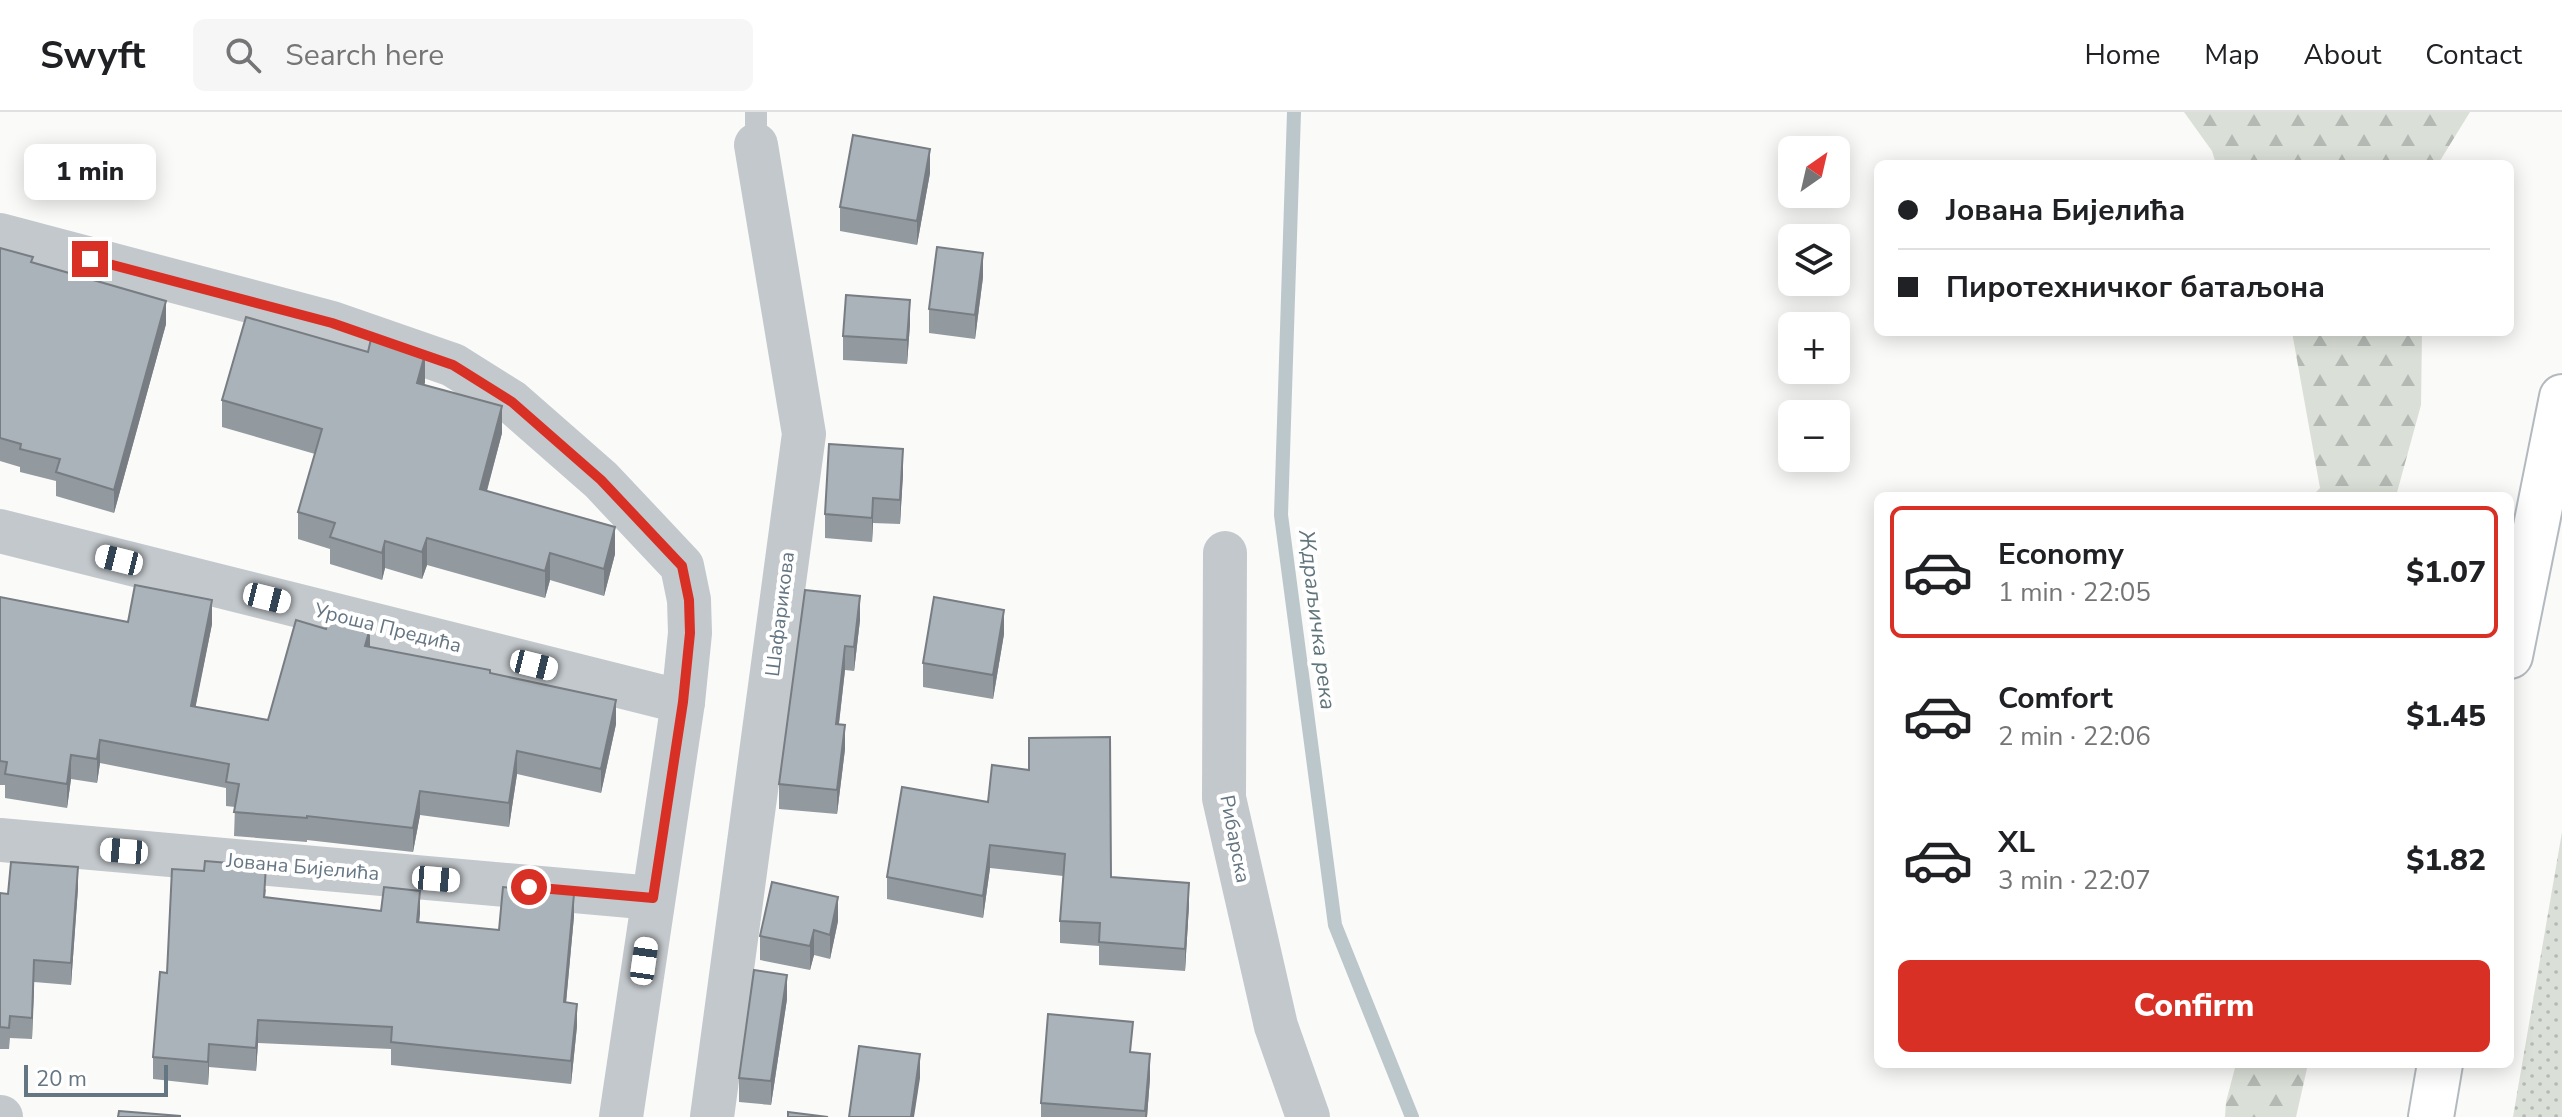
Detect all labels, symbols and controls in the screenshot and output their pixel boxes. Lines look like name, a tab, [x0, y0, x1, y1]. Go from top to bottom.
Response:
search box	[193, 19, 753, 91]
text: Swyft	[40, 30, 145, 81]
icon: search	[221, 33, 265, 77]
text: Search here	[285, 35, 444, 76]
text: Home	[2085, 36, 2160, 74]
text: Map	[2204, 36, 2259, 74]
text: About	[2303, 36, 2381, 74]
text: Contact	[2425, 36, 2522, 74]
north arrow	[1778, 136, 1850, 208]
map controls	[1778, 136, 1850, 472]
callout: 1 min	[24, 143, 156, 199]
text: 1 min	[56, 154, 124, 189]
text: Јована Бијелића	[1946, 190, 2185, 231]
button: layers	[1778, 224, 1850, 296]
route end	[72, 241, 108, 277]
text: Пиротехничког батаљона	[1946, 267, 2325, 308]
button: +	[1778, 312, 1850, 384]
button: −	[1778, 400, 1850, 472]
water label: Ждраљичка река	[1291, 527, 1343, 712]
text: Economy	[1998, 534, 2124, 575]
icon: car	[1902, 536, 1974, 608]
car	[93, 543, 145, 577]
street label: Шафарикова	[759, 550, 801, 678]
text: $1.07	[2406, 552, 2486, 593]
text: 1 min · 22:05	[1998, 575, 2151, 610]
car	[241, 581, 293, 615]
street label: Уроша Предића	[311, 596, 464, 659]
car	[508, 648, 560, 682]
text: Comfort	[1998, 678, 2113, 719]
icon: car	[1902, 680, 1974, 752]
text: $1.45	[2406, 696, 2486, 737]
text: 2 min · 22:06	[1998, 719, 2151, 754]
street label: Рибарска	[1213, 793, 1257, 885]
text: XL	[1998, 822, 2035, 863]
icon: car	[1902, 824, 1974, 896]
car	[99, 837, 149, 865]
text: $1.82	[2406, 840, 2486, 881]
street label: Јована Бијелића	[224, 847, 381, 887]
text: 3 min · 22:07	[1998, 863, 2151, 898]
car	[411, 865, 461, 893]
route start	[511, 869, 547, 905]
car	[629, 936, 659, 986]
button: Confirm	[1898, 960, 2490, 1052]
scale bar	[24, 1061, 168, 1097]
text: 20 m	[36, 1064, 87, 1094]

